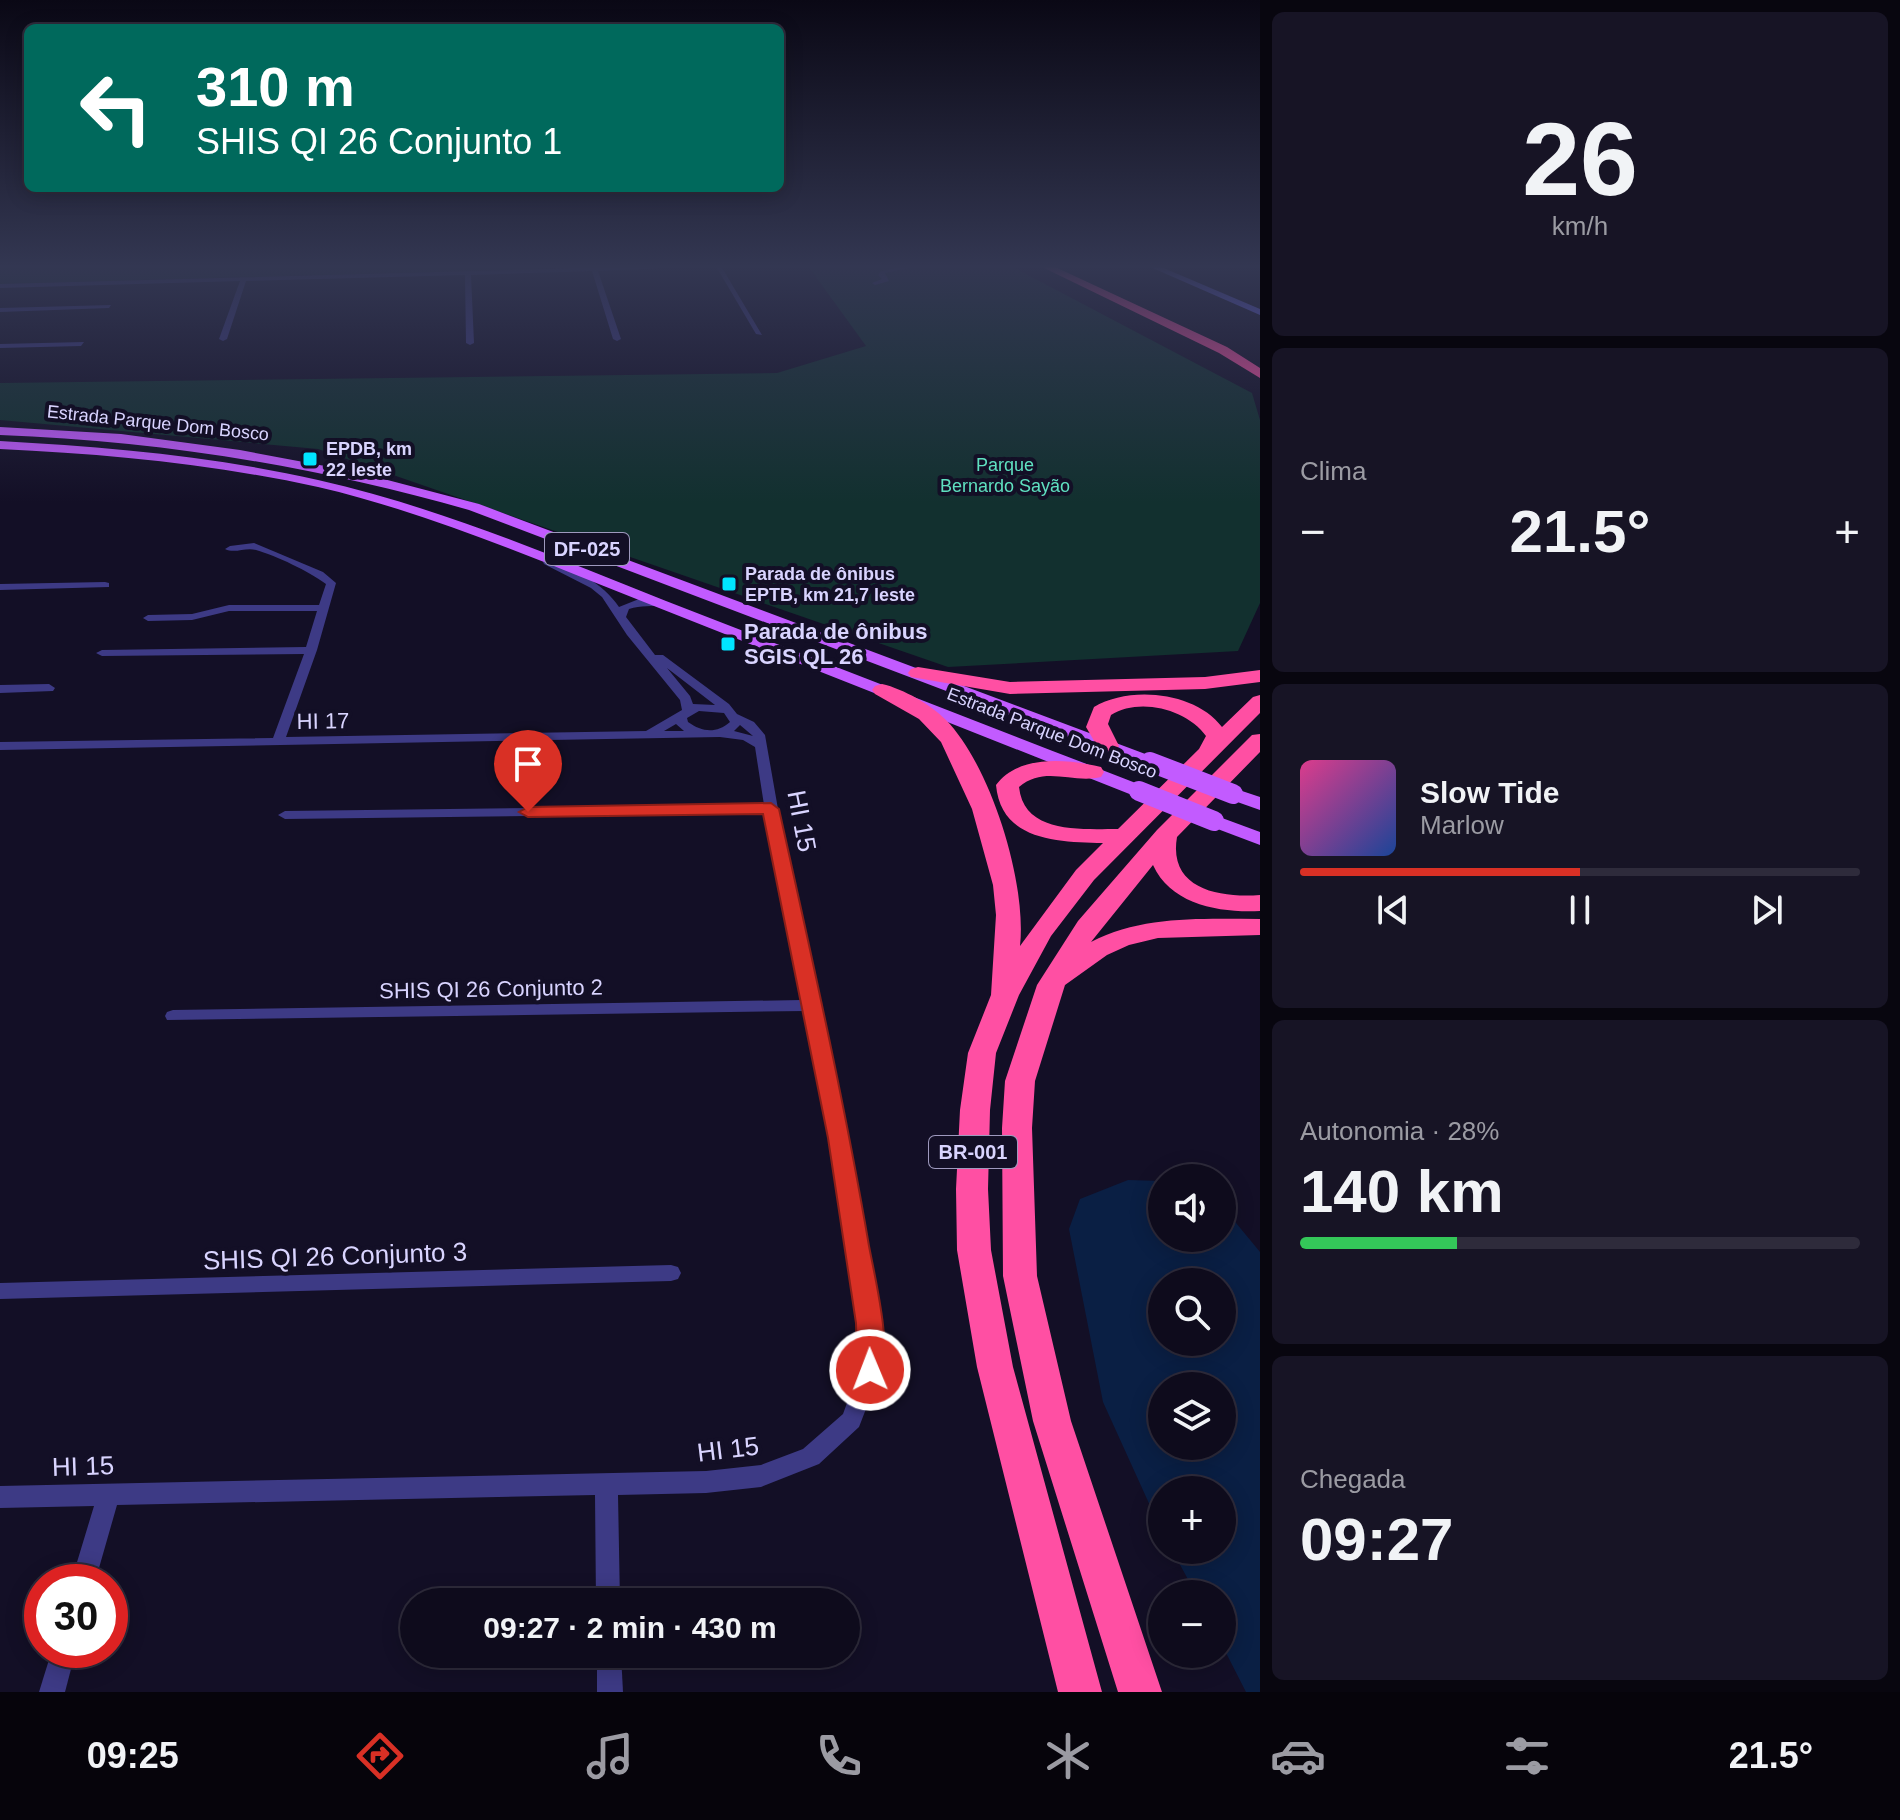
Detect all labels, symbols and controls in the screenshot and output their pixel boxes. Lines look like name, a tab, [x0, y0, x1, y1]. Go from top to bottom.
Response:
text: 310 m	[196, 55, 355, 118]
icon: left	[64, 56, 168, 160]
text: 26	[1522, 101, 1638, 217]
text: SHIS QI 26 Conjunto 1	[196, 121, 562, 162]
text: km/h	[1552, 211, 1608, 241]
street label: Estrada Parque Dom Bosco	[46, 401, 270, 445]
place label: EPDB, km 22 leste	[326, 439, 412, 480]
marker: EPDB, km 22 leste	[301, 450, 319, 468]
park label: Parque Bernardo Sayão	[940, 455, 1070, 496]
text: Clima	[1300, 456, 1366, 486]
text: 21.5°	[1510, 498, 1650, 565]
text: −	[1300, 507, 1326, 556]
text: +	[1834, 507, 1860, 556]
road number: DF-025	[545, 533, 629, 565]
place label: Parada de ônibus EPTB, km 21,7 leste	[745, 564, 915, 605]
marker: Parada de ônibus EPTB, km 21,7 leste	[720, 575, 738, 593]
place label: Parada de ônibus SGIS QL 26	[744, 619, 927, 669]
marker: Parada de ônibus SGIS QL 26	[719, 635, 737, 653]
street label: Estrada Parque Dom Bosco	[944, 684, 1160, 782]
street label: HI 17	[296, 708, 350, 734]
pin	[494, 730, 562, 812]
icon: arrive	[506, 742, 550, 786]
text: Slow Tide	[1420, 776, 1559, 809]
street label: HI 15	[781, 788, 823, 854]
text: Marlow	[1420, 810, 1504, 840]
icon: previous	[1371, 888, 1415, 932]
icon: pause	[1558, 888, 1602, 932]
icon: next	[1745, 888, 1789, 932]
street label: SHIS QI 26 Conjunto 2	[379, 975, 603, 1003]
text: Autonomia · 28%	[1300, 1116, 1499, 1146]
road number: BR-001	[929, 1136, 1017, 1168]
text: 140 km	[1300, 1158, 1504, 1225]
map controls	[1148, 1164, 1236, 1668]
button: sound	[1148, 1164, 1236, 1252]
street label: SHIS QI 26 Conjunto 3	[202, 1236, 468, 1276]
button: search	[1148, 1268, 1236, 1356]
position arrow	[828, 1328, 912, 1412]
button: layers	[1148, 1372, 1236, 1460]
street label: HI 15	[695, 1430, 761, 1468]
street label: HI 15	[51, 1450, 115, 1482]
text: Chegada	[1300, 1464, 1406, 1494]
button: +	[1148, 1476, 1236, 1564]
text: 09:27	[1300, 1506, 1453, 1573]
speed limit sign: 30	[24, 1564, 128, 1668]
button: −	[1148, 1580, 1236, 1668]
text: 09:27 · 2 min · 430 m	[483, 1611, 777, 1644]
icon: directions	[352, 1728, 408, 1784]
icon: music	[582, 1728, 638, 1784]
icon: phone	[811, 1728, 867, 1784]
icon: climate	[1040, 1728, 1096, 1784]
icon: car	[1270, 1728, 1326, 1784]
icon: filters	[1499, 1728, 1555, 1784]
text: 09:25	[87, 1735, 179, 1776]
text: 21.5°	[1729, 1735, 1813, 1776]

